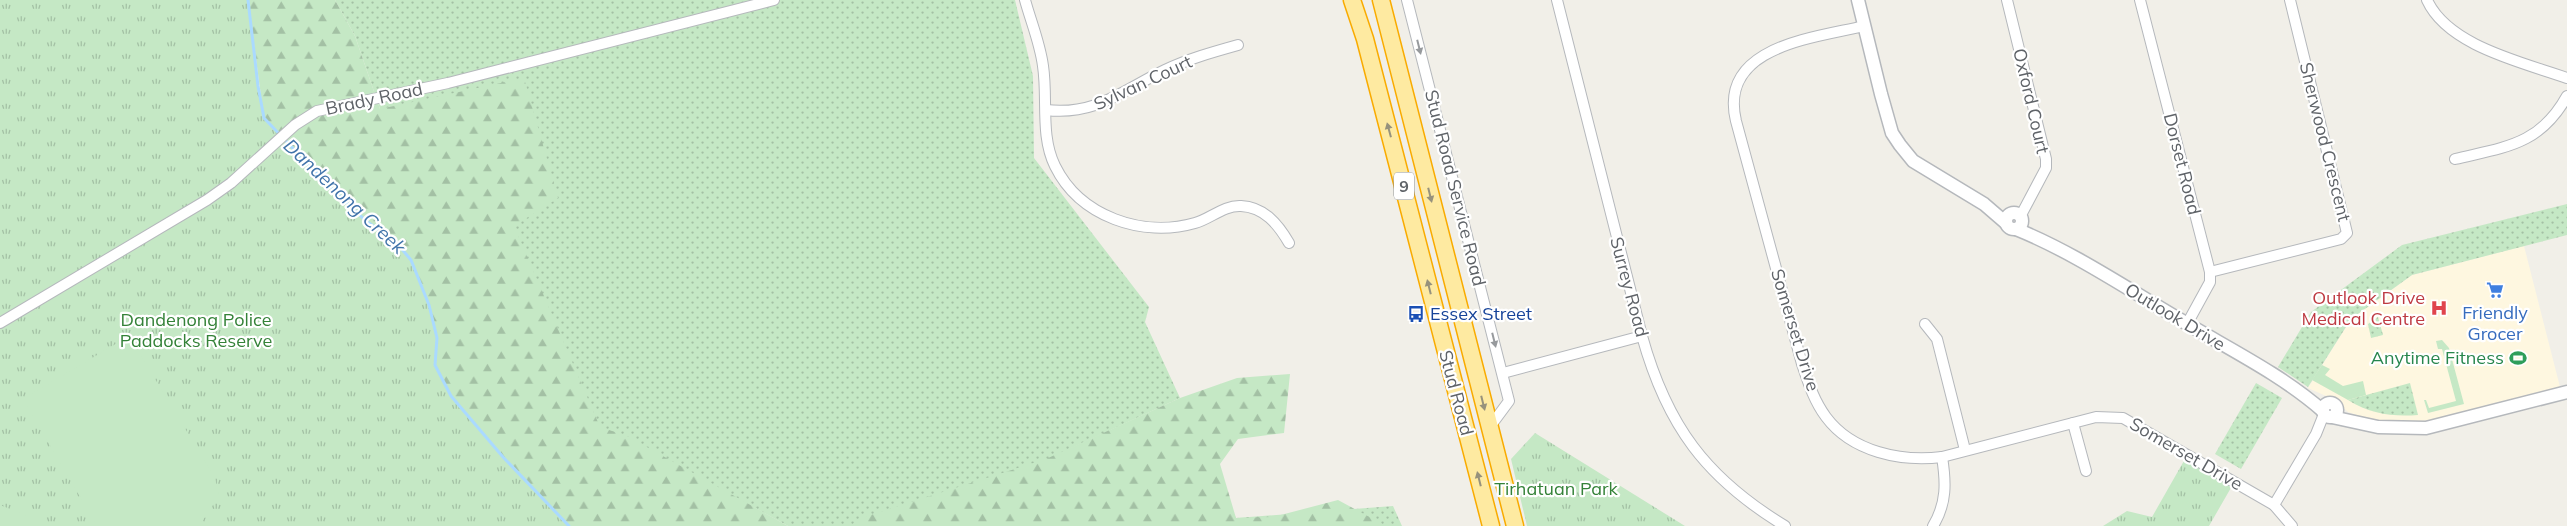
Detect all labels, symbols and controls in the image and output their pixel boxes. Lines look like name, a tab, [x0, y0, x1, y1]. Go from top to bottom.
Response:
one-way arrow	[1415, 40, 1423, 55]
street label: Oxford Court	[2008, 46, 2055, 156]
street label: Sylvan Court	[1090, 50, 1196, 115]
street label: Sherwood Crescent	[2295, 60, 2356, 224]
street label: Brady Road	[323, 77, 425, 120]
street label: Stud Road Service Road	[1420, 87, 1491, 288]
street label: Dorset Road	[2159, 111, 2206, 217]
one-way arrow	[1384, 122, 1392, 137]
water label: Dandenong Creek	[279, 133, 412, 260]
road number: 9	[1394, 172, 1414, 200]
one-way arrow	[1426, 187, 1434, 202]
street label: Surrey Road	[1605, 234, 1654, 339]
street label: Somerset Drive	[1766, 266, 1825, 394]
street label: Outlook Drive	[2121, 278, 2230, 355]
one-way arrow	[1425, 280, 1433, 295]
supermarket icon: Friendly Grocer	[2485, 280, 2505, 300]
place label: Outlook Drive Medical Centre	[2302, 286, 2425, 330]
hospital icon: Outlook Drive Medical Centre	[2429, 298, 2449, 318]
place label: Friendly Grocer	[2462, 301, 2528, 345]
place label: Essex Street	[1430, 302, 1532, 325]
bus stop icon: Essex Street	[1406, 304, 1426, 324]
park label: Dandenong Police Paddocks Reserve	[120, 308, 272, 352]
one-way arrow	[1491, 333, 1499, 348]
place label: Anytime Fitness	[2371, 346, 2504, 369]
street label: Stud Road	[1434, 348, 1479, 438]
sports icon: Anytime Fitness	[2508, 348, 2528, 368]
one-way arrow	[1479, 396, 1487, 411]
street label: Somerset Drive	[2126, 412, 2247, 495]
one-way arrow	[1474, 471, 1482, 486]
park label: Tirhatuan Park	[1494, 477, 1619, 500]

